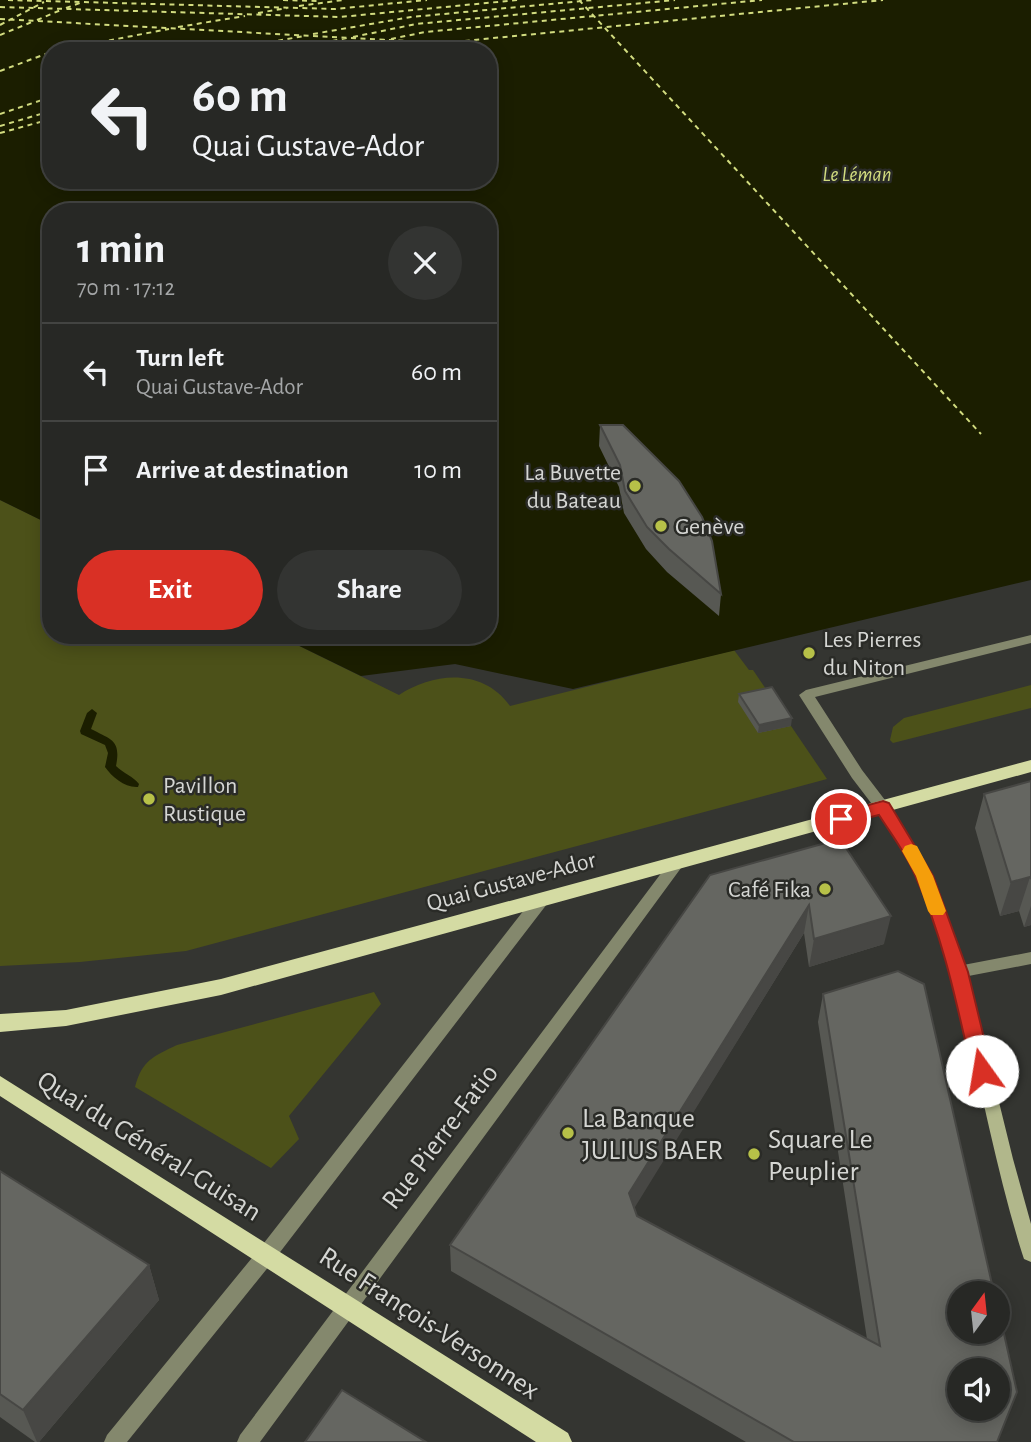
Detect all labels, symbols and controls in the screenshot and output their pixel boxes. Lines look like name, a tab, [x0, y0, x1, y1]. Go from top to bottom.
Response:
icon: left	[77, 70, 168, 161]
text: 60 m	[192, 72, 288, 121]
text: Quai Gustave-Ador	[192, 130, 424, 162]
water label: Le Léman	[822, 164, 892, 185]
button: close	[388, 226, 462, 300]
text: 1 min	[77, 228, 166, 270]
text: 70 m · 17:12	[77, 277, 175, 300]
text: Turn left	[136, 345, 224, 371]
icon: left	[77, 353, 115, 391]
text: 60 m	[411, 359, 462, 385]
text: Quai Gustave-Ador	[136, 376, 303, 399]
icon: arrive	[77, 451, 115, 489]
text: Arrive at destination	[136, 457, 349, 483]
text: 10 m	[414, 457, 462, 483]
place label: La Buvette du Bateau	[524, 461, 621, 513]
marker: La Buvette du Bateau	[627, 478, 643, 494]
place label: Genève	[675, 515, 744, 539]
marker: Genève	[653, 518, 669, 534]
button: Exit	[77, 550, 263, 630]
button: Share	[277, 550, 462, 630]
place label: Les Pierres du Niton	[823, 628, 921, 680]
marker: Les Pierres du Niton	[801, 645, 817, 661]
place label: Pavillon Rustique	[163, 774, 246, 826]
pin	[811, 789, 871, 849]
marker: Pavillon Rustique	[141, 791, 157, 807]
icon: arrive	[822, 800, 860, 838]
street label: Quai Gustave-Ador	[424, 848, 599, 916]
place label: Café Fika	[728, 878, 811, 902]
marker: Café Fika	[817, 881, 833, 897]
position arrow	[945, 1034, 1019, 1108]
street label: Rue Pierre-Fatio	[377, 1060, 504, 1215]
street label: Quai du Général-Guisan	[32, 1066, 266, 1227]
place label: La Banque JULIUS BAER	[582, 1105, 723, 1165]
marker: La Banque JULIUS BAER	[560, 1125, 576, 1141]
place label: Square Le Peuplier	[768, 1126, 873, 1186]
marker: Square Le Peuplier	[746, 1146, 762, 1162]
street label: Rue François-Versonnex	[314, 1242, 544, 1405]
north arrow	[947, 1281, 1010, 1344]
map controls	[947, 1281, 1010, 1421]
button: sound	[947, 1358, 1010, 1421]

